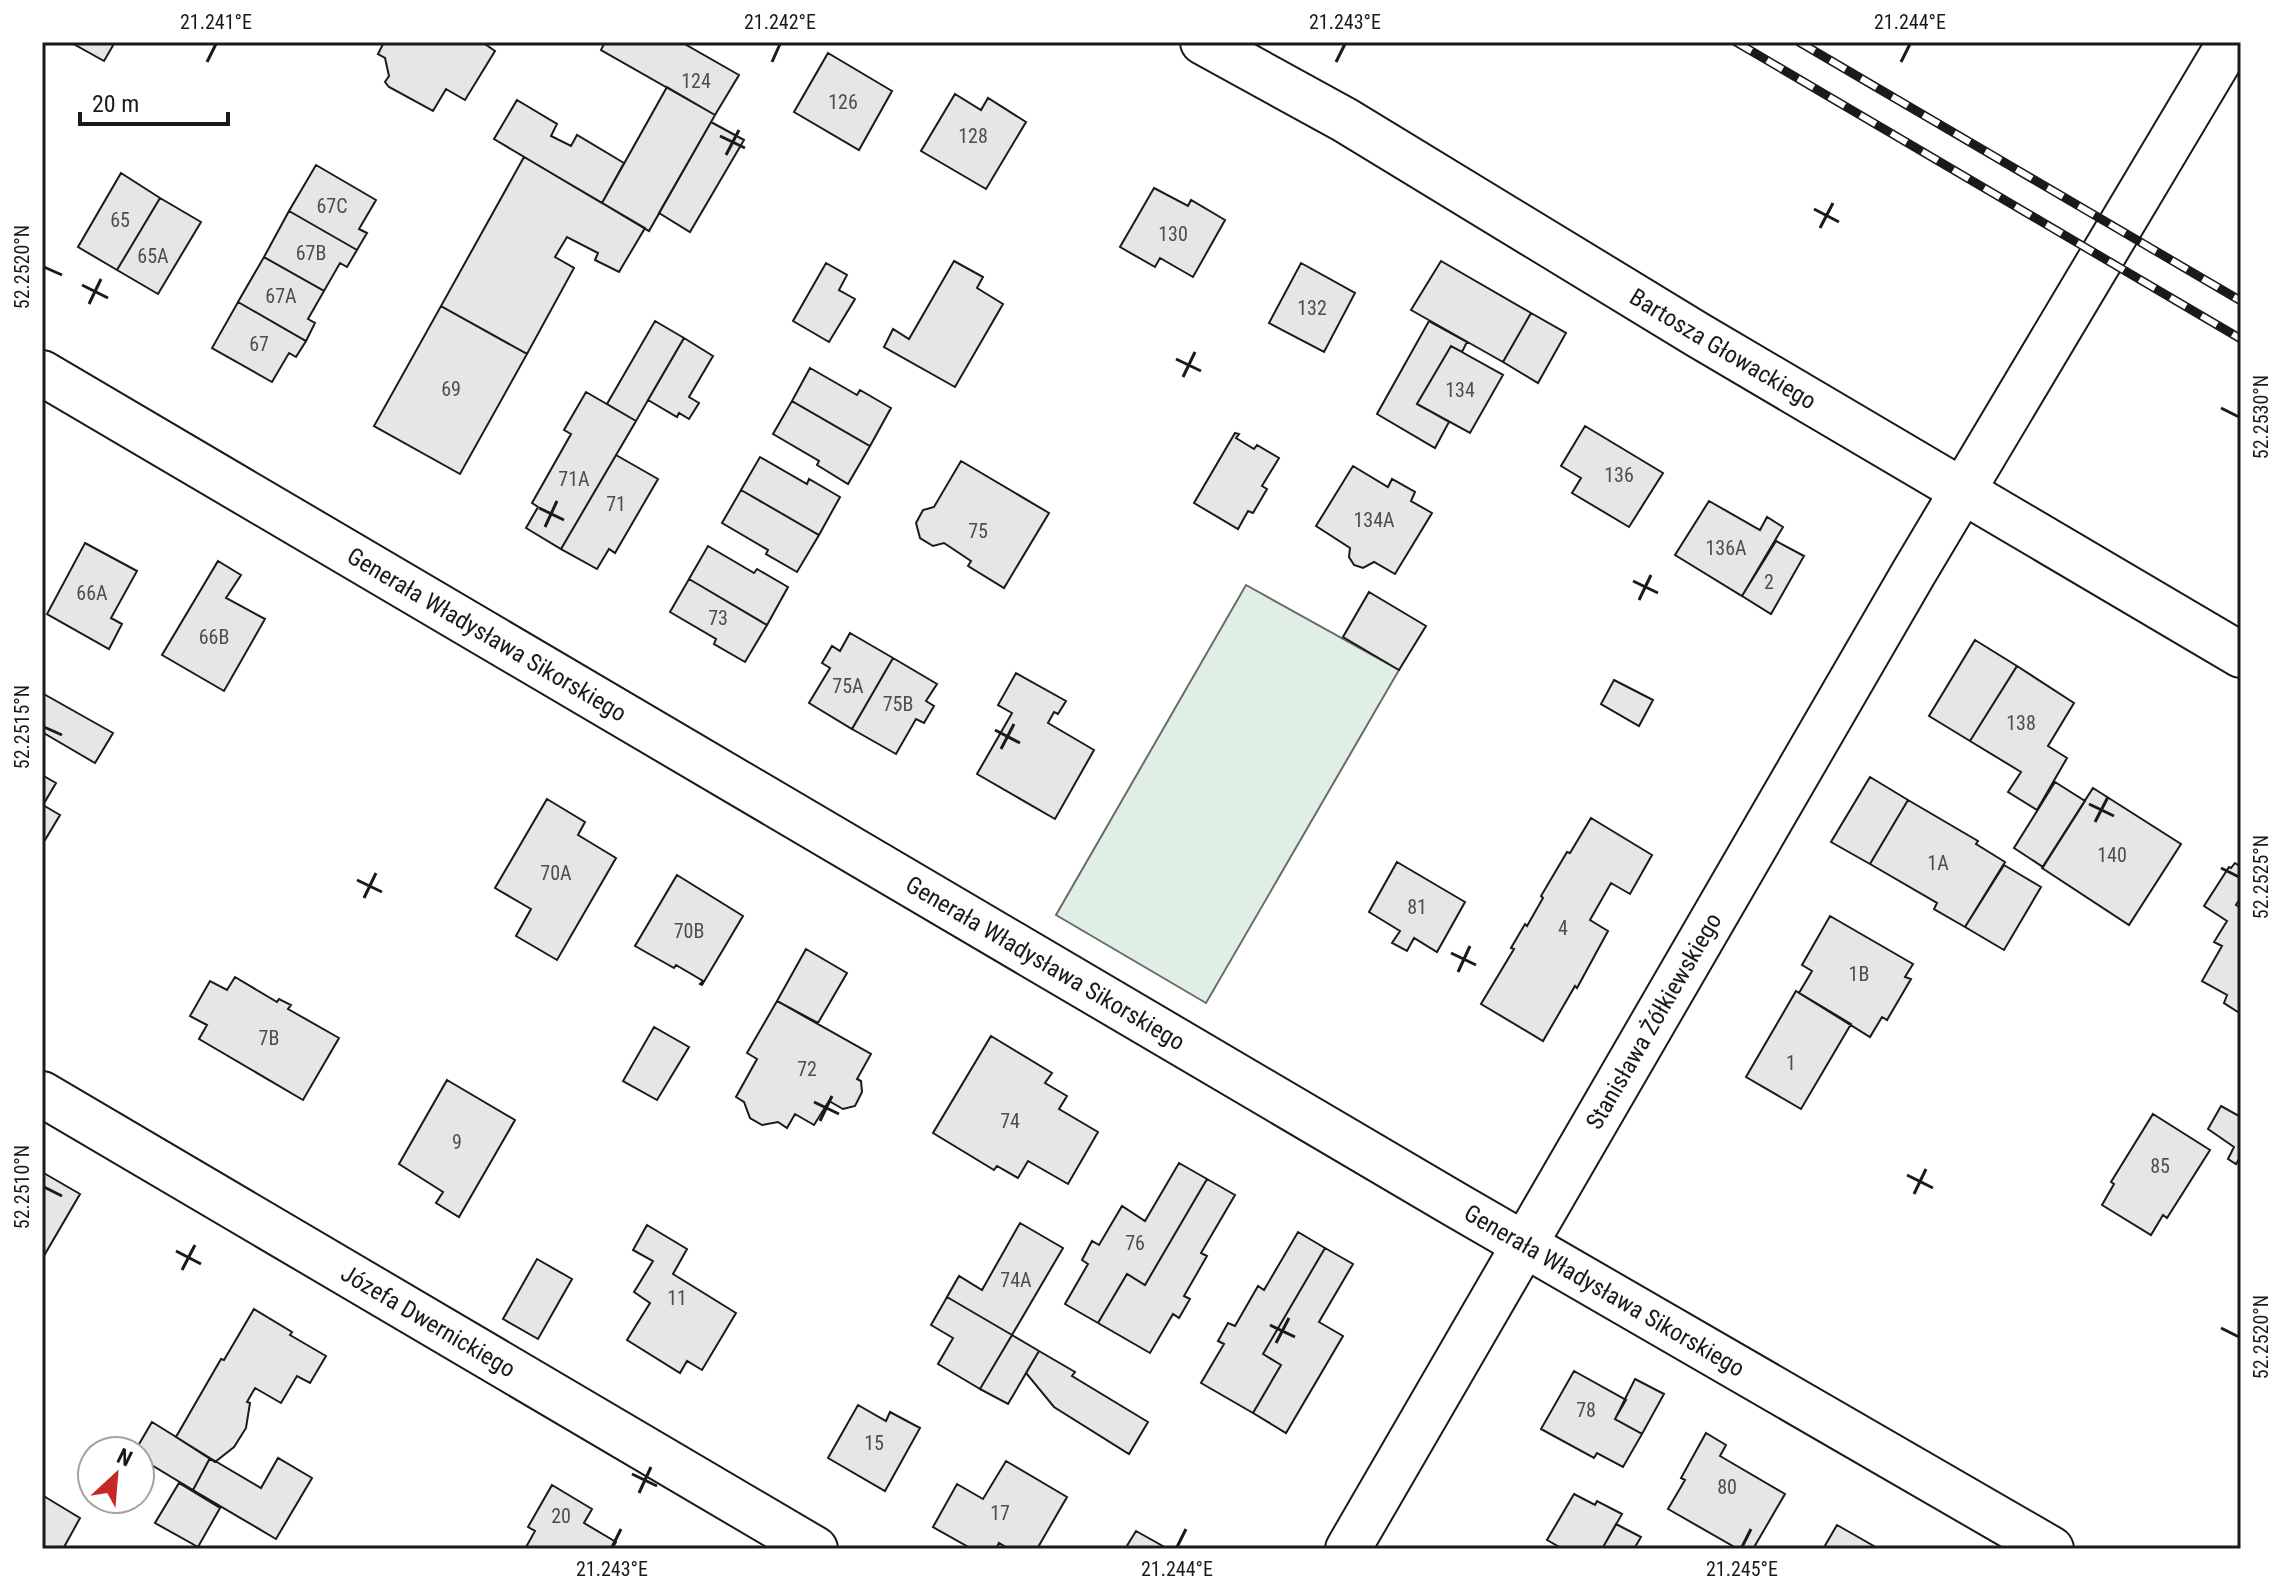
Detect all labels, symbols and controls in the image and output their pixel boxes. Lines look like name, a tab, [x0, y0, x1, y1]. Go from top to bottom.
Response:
text: 21.241°E	[180, 10, 252, 34]
text: 21.242°E	[744, 10, 816, 34]
text: 21.243°E	[1309, 10, 1381, 34]
text: 21.244°E	[1874, 10, 1946, 34]
house number: 124	[681, 69, 711, 93]
scale bar	[80, 76, 228, 126]
text: 20 m	[92, 90, 139, 118]
house number: 126	[828, 90, 858, 114]
house number: 128	[958, 124, 988, 148]
house number: 67C	[316, 194, 348, 218]
house number: 65	[110, 208, 130, 232]
house number: 130	[1158, 222, 1188, 246]
text: 52.2520°N	[10, 225, 34, 309]
house number: 67B	[296, 241, 326, 265]
house number: 65A	[137, 244, 169, 268]
street label: Bartosza Głowackiego	[1625, 283, 1821, 415]
house number: 67A	[265, 284, 297, 308]
house number: 132	[1297, 296, 1327, 320]
house number: 67	[249, 332, 269, 356]
text: 52.2530°N	[2249, 375, 2273, 459]
house number: 69	[441, 377, 461, 401]
house number: 134	[1445, 378, 1475, 402]
house number: 136	[1604, 463, 1634, 487]
house number: 71A	[558, 467, 590, 491]
house number: 71	[606, 492, 626, 516]
house number: 134A	[1353, 508, 1395, 532]
house number: 75	[968, 519, 988, 543]
house number: 136A	[1705, 536, 1747, 560]
street label: Generała Władysława Sikorskiego	[342, 542, 631, 728]
house number: 2	[1764, 570, 1774, 594]
house number: 66A	[76, 581, 108, 605]
house number: 73	[708, 606, 728, 630]
house number: 66B	[199, 625, 229, 649]
house number: 75A	[832, 674, 864, 698]
text: 52.2515°N	[10, 685, 34, 769]
house number: 75B	[883, 692, 913, 716]
house number: 138	[2006, 711, 2036, 735]
text: 52.2525°N	[2249, 835, 2273, 919]
house number: 140	[2097, 843, 2127, 867]
house number: 1A	[1927, 851, 1949, 875]
house number: 70A	[540, 861, 572, 885]
street label: Generała Władysława Sikorskiego	[901, 870, 1190, 1056]
house number: 81	[1407, 895, 1427, 919]
street label: Stanisława Żółkiewskiego	[1580, 908, 1727, 1134]
house number: 4	[1558, 916, 1568, 940]
house number: 70B	[674, 919, 704, 943]
house number: 1B	[1849, 962, 1869, 986]
house number: 7B	[259, 1026, 279, 1050]
house number: 1	[1786, 1051, 1796, 1075]
house number: 72	[797, 1057, 817, 1081]
house number: 74	[1000, 1109, 1020, 1133]
house number: 9	[452, 1130, 462, 1154]
text: 52.2510°N	[10, 1145, 34, 1229]
house number: 85	[2150, 1154, 2170, 1178]
street label: Generała Władysława Sikorskiego	[1459, 1199, 1749, 1383]
house number: 76	[1125, 1231, 1145, 1255]
street label: Józefa Dwernickiego	[336, 1259, 520, 1383]
house number: 74A	[1000, 1268, 1032, 1292]
house number: 11	[667, 1286, 687, 1310]
text: 52.2520°N	[2249, 1295, 2273, 1379]
house number: 78	[1576, 1398, 1596, 1422]
house number: 15	[864, 1431, 884, 1455]
north arrow	[76, 1435, 156, 1515]
text: N	[113, 1443, 136, 1472]
house number: 80	[1717, 1475, 1737, 1499]
house number: 17	[990, 1501, 1010, 1525]
house number: 20	[551, 1504, 571, 1528]
text: 21.243°E	[576, 1557, 648, 1581]
text: 21.244°E	[1141, 1557, 1213, 1581]
text: 21.245°E	[1706, 1557, 1778, 1581]

